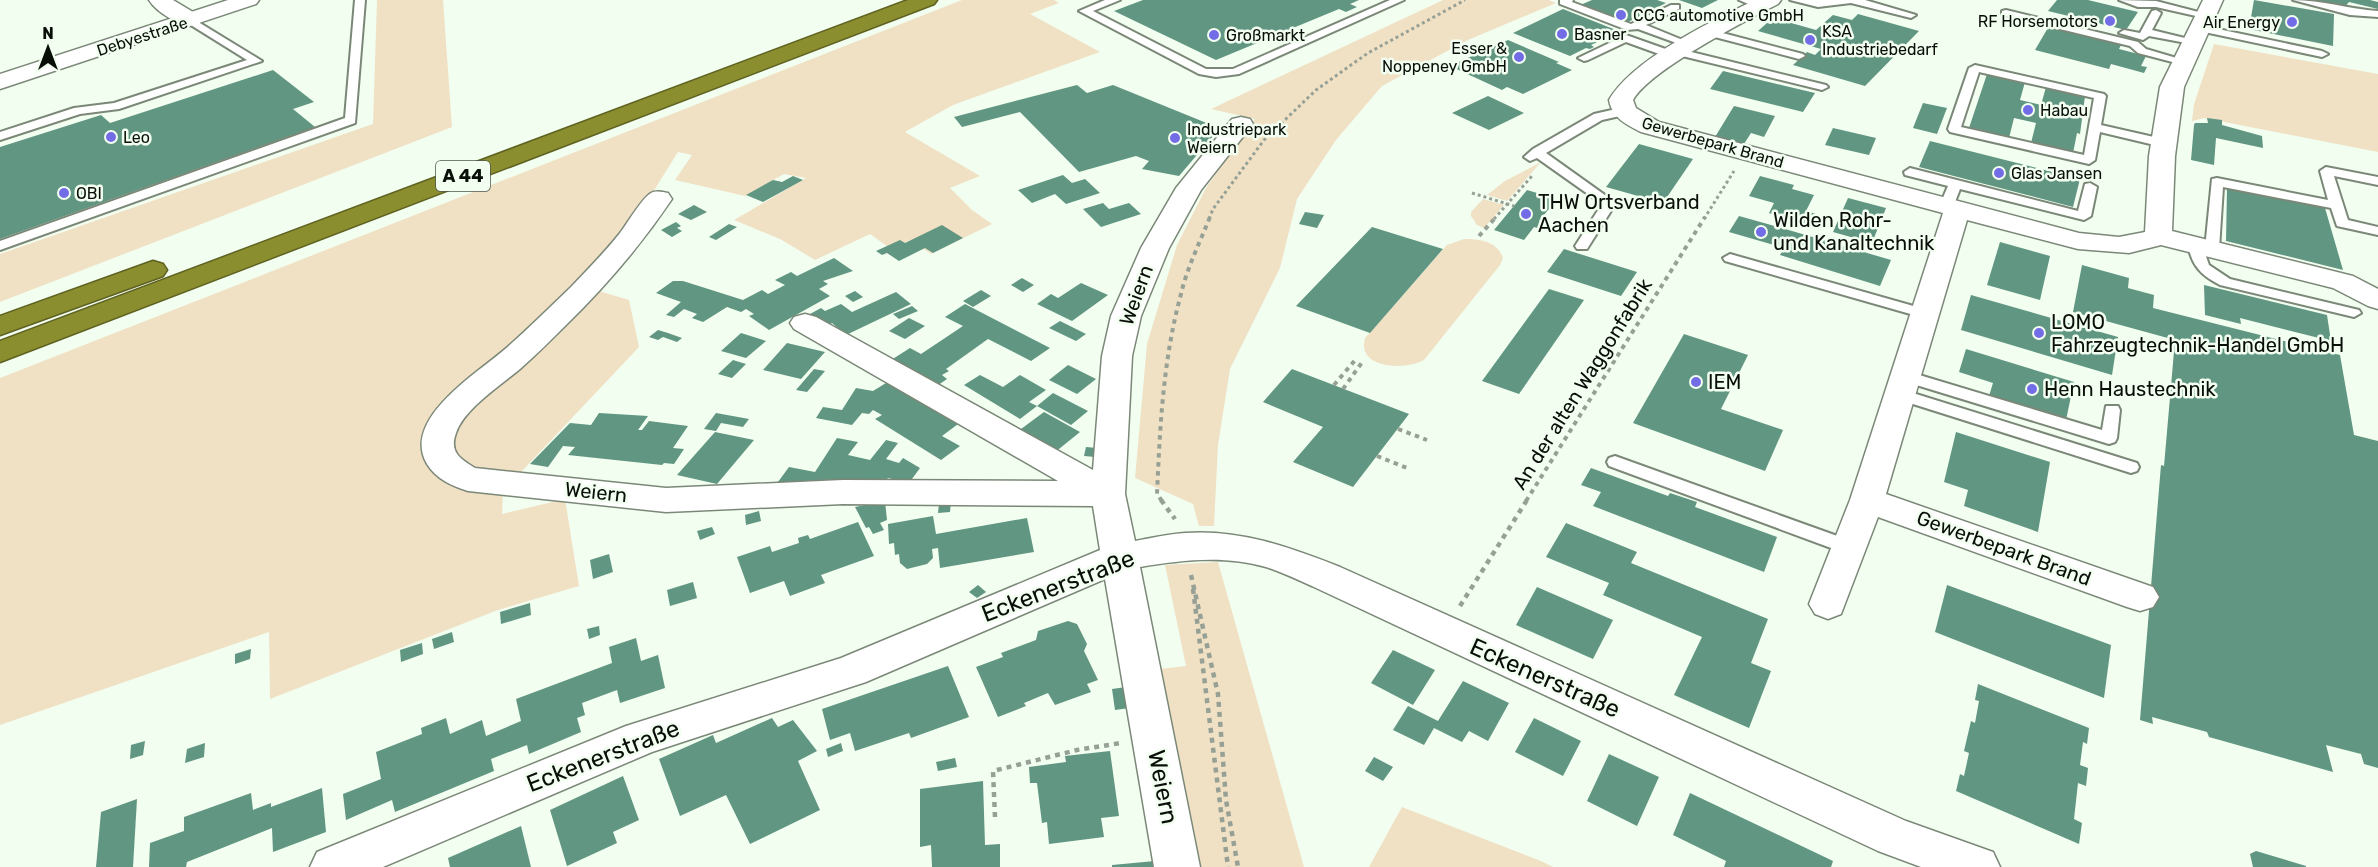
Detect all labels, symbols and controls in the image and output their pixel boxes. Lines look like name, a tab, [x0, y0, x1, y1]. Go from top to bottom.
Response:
place label: CCG automotive GmbH	[1633, 6, 1804, 25]
marker: CCG automotive GmbH	[1614, 8, 1628, 22]
place label: RF Horsemotors	[1978, 12, 2098, 31]
street label: Debyestraße	[94, 13, 190, 60]
place label: Air Energy	[2203, 13, 2280, 32]
marker: RF Horsemotors	[2103, 14, 2117, 28]
marker: Air Energy	[2285, 15, 2299, 29]
north arrow	[18, 18, 78, 78]
place label: KSA Industriebedarf	[1822, 22, 1938, 59]
text: N	[42, 24, 54, 43]
place label: Basner	[1574, 25, 1626, 44]
place label: Großmarkt	[1226, 26, 1305, 45]
marker: Basner	[1555, 27, 1569, 41]
marker: Großmarkt	[1207, 28, 1221, 42]
marker: KSA Industriebedarf	[1803, 33, 1817, 47]
place label: Esser & Noppeney GmbH	[1382, 39, 1507, 76]
marker: Esser & Noppeney GmbH	[1512, 50, 1526, 64]
place label: Habau	[2040, 101, 2088, 120]
marker: Habau	[2021, 103, 2035, 117]
street label: Gewerbepark Brand	[1640, 113, 1786, 172]
place label: Industriepark Weiern	[1187, 120, 1287, 157]
place label: Leo	[123, 128, 150, 147]
marker: Leo	[104, 130, 118, 144]
marker: Industriepark Weiern	[1168, 131, 1182, 145]
road number: A 44	[436, 161, 490, 191]
place label: Glas Jansen	[2011, 164, 2102, 183]
marker: Glas Jansen	[1992, 166, 2006, 180]
place label: OBI	[76, 184, 102, 203]
marker: OBI	[57, 186, 71, 200]
place label: THW Ortsverband Aachen	[1538, 190, 1700, 237]
marker: THW Ortsverband Aachen	[1519, 207, 1533, 221]
place label: Wilden Rohr- und Kanaltechnik	[1773, 208, 1935, 255]
marker: Wilden Rohr- und Kanaltechnik	[1754, 225, 1768, 239]
street label: Weiern	[1114, 262, 1158, 328]
street label: An der alten Waggonfabrik	[1507, 273, 1657, 494]
place label: LOMO Fahrzeugtechnik-Handel GmbH	[2051, 310, 2344, 357]
marker: LOMO Fahrzeugtechnik-Handel GmbH	[2032, 326, 2046, 340]
place label: IEM	[1708, 370, 1741, 394]
marker: IEM	[1689, 375, 1703, 389]
place label: Henn Haustechnik	[2044, 377, 2216, 401]
marker: Henn Haustechnik	[2025, 382, 2039, 396]
street label: Weiern	[564, 477, 628, 507]
street label: Gewerbepark Brand	[1914, 505, 2094, 591]
street label: Eckenerstraße	[978, 544, 1138, 628]
street label: Eckenerstraße	[1466, 632, 1624, 724]
street label: Eckenerstraße	[523, 714, 683, 798]
street label: Weiern	[1142, 747, 1184, 827]

